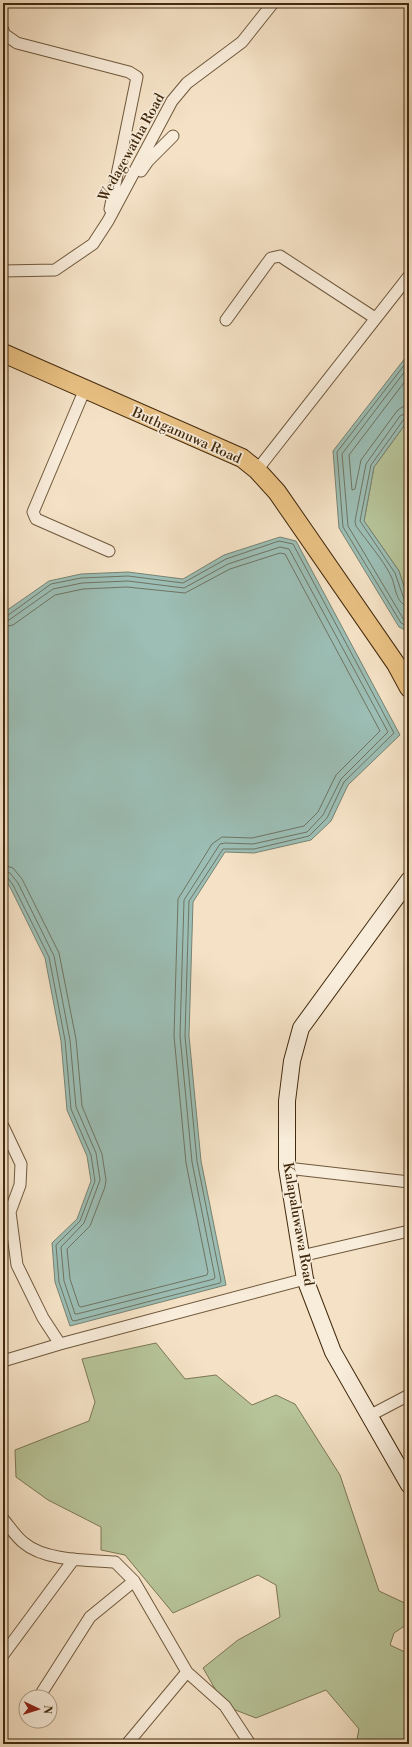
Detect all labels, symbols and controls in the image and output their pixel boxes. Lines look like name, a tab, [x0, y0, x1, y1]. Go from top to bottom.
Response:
street label: Wedagewatha Road	[94, 90, 169, 206]
street label: Buthgamuwa Road	[128, 403, 244, 468]
street label: Kalapaluwawa Road	[278, 1161, 318, 1287]
north arrow	[18, 1689, 58, 1729]
text: N	[40, 1705, 54, 1715]

